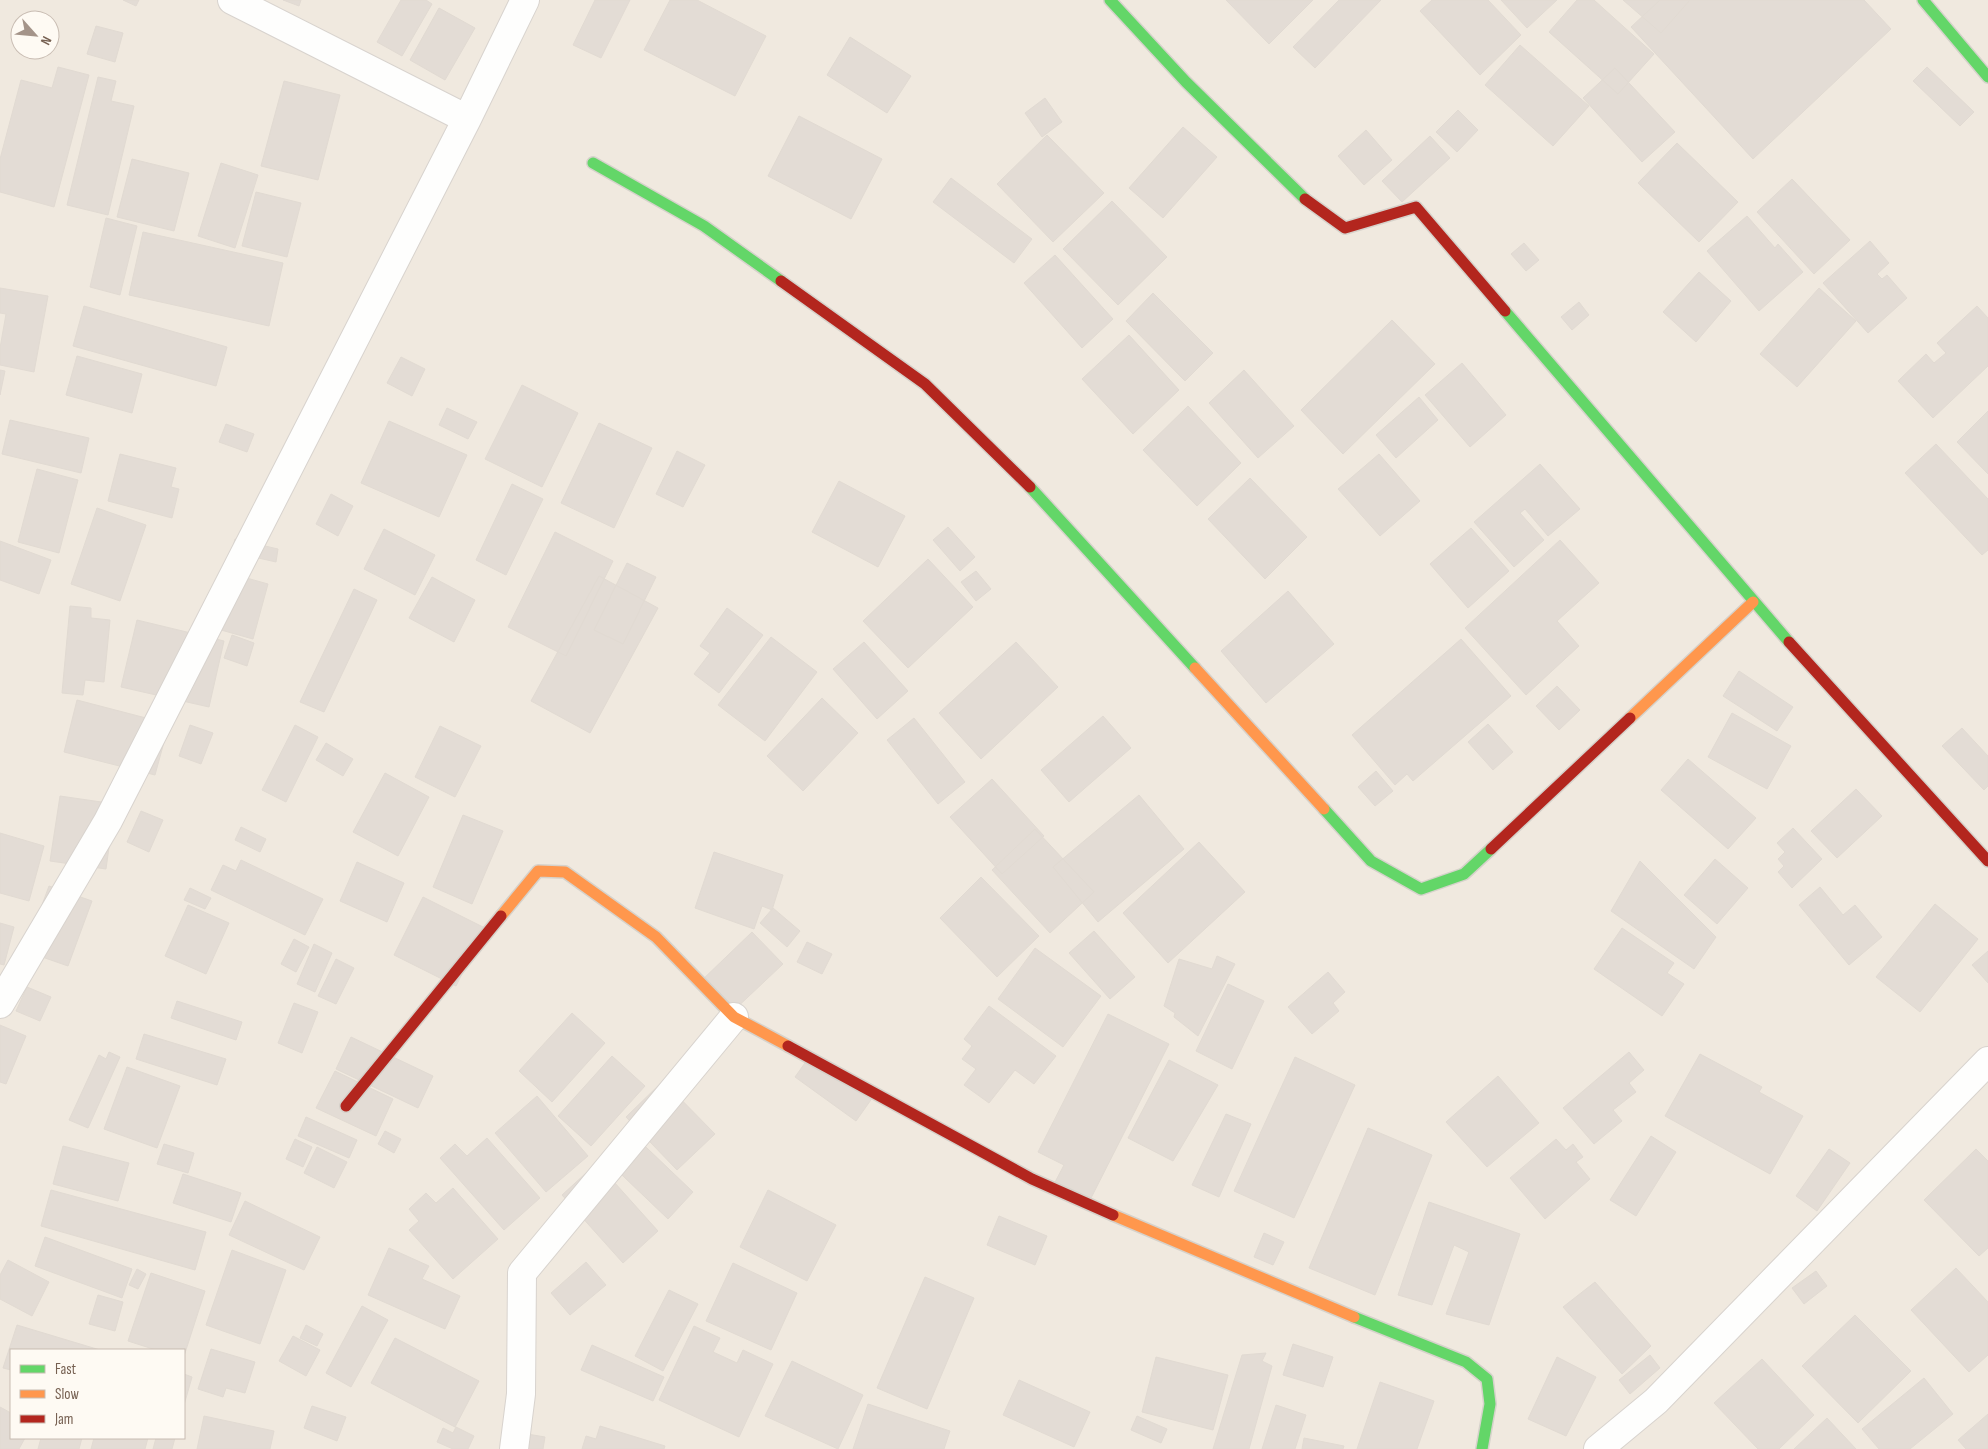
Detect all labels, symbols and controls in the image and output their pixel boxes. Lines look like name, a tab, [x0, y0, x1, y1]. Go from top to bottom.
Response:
north arrow	[10, 10, 60, 60]
text: N	[37, 33, 55, 48]
legend	[10, 1349, 185, 1439]
text: Fast	[55, 1360, 77, 1379]
text: Slow	[55, 1385, 79, 1404]
text: Jam	[54, 1410, 73, 1429]

